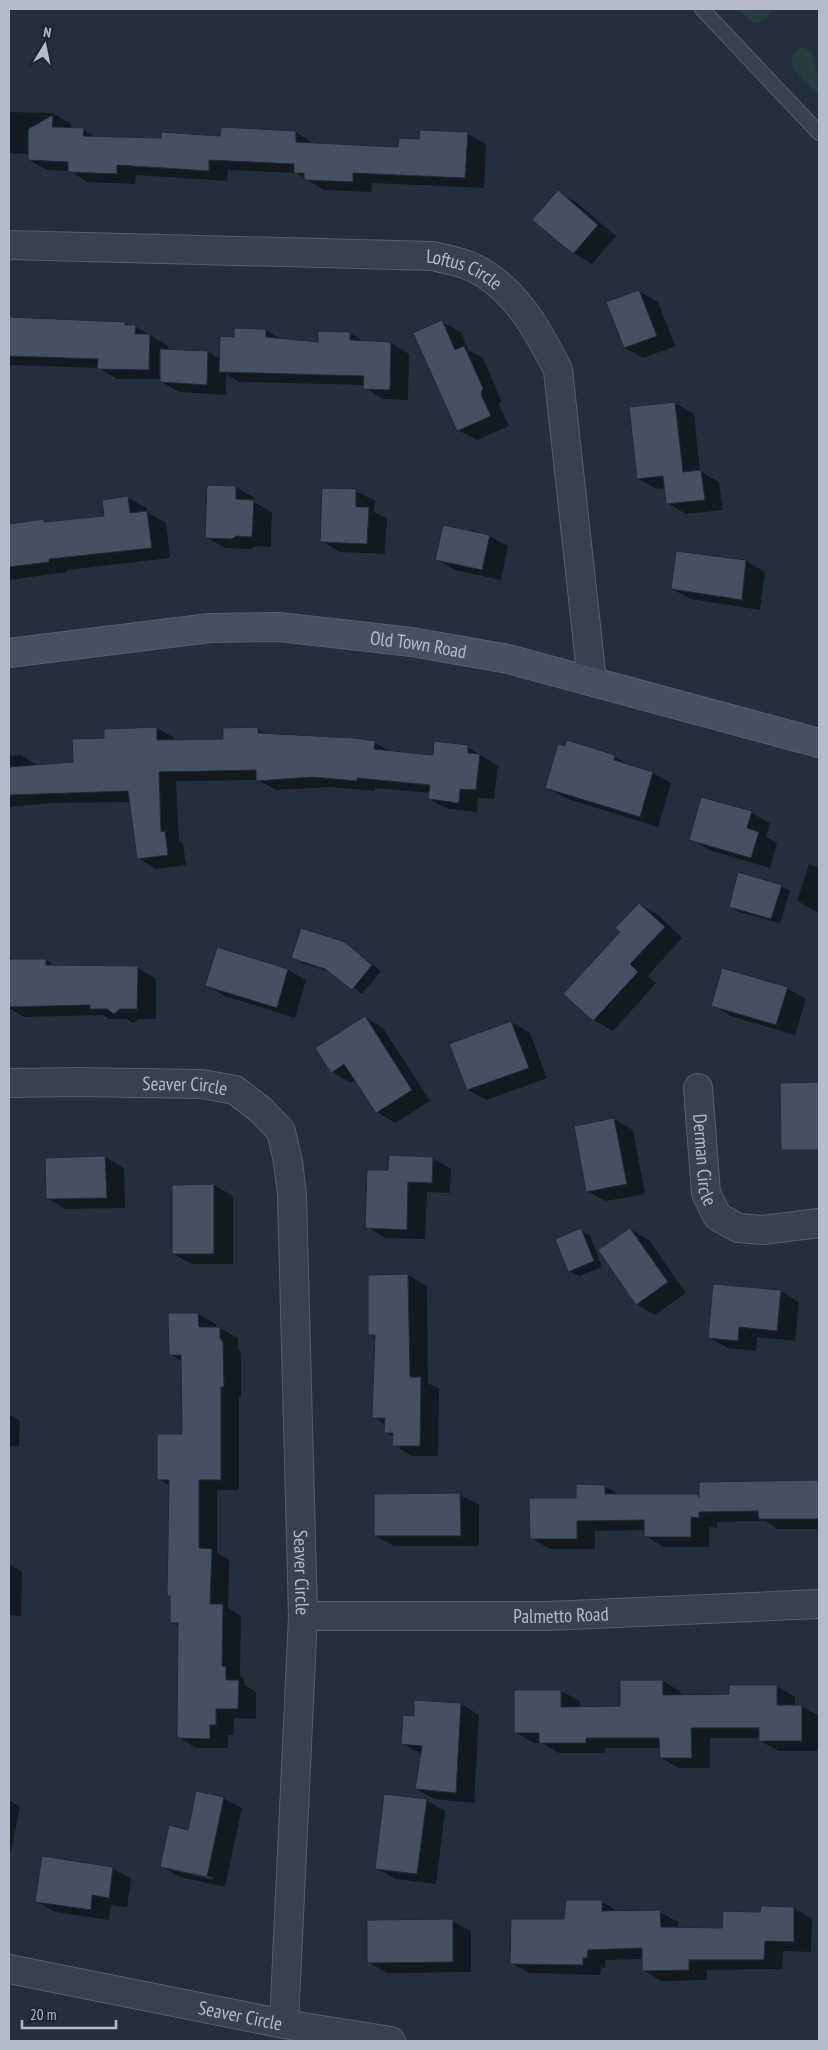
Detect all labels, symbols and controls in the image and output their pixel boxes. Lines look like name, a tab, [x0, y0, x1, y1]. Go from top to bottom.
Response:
north arrow	[20, 20, 70, 70]
text: N	[42, 23, 53, 42]
street label: Loftus Circle	[426, 244, 508, 295]
street label: Old Town Road	[369, 625, 468, 663]
street label: Seaver Circle	[142, 1071, 229, 1100]
street label: Derman Circle	[688, 1113, 722, 1210]
street label: Seaver Circle	[289, 1530, 315, 1616]
street label: Palmetto Road	[513, 1601, 609, 1628]
street label: Seaver Circle	[196, 1995, 285, 2035]
scale bar	[22, 1998, 116, 2030]
text: 20 m	[30, 2005, 56, 2024]

